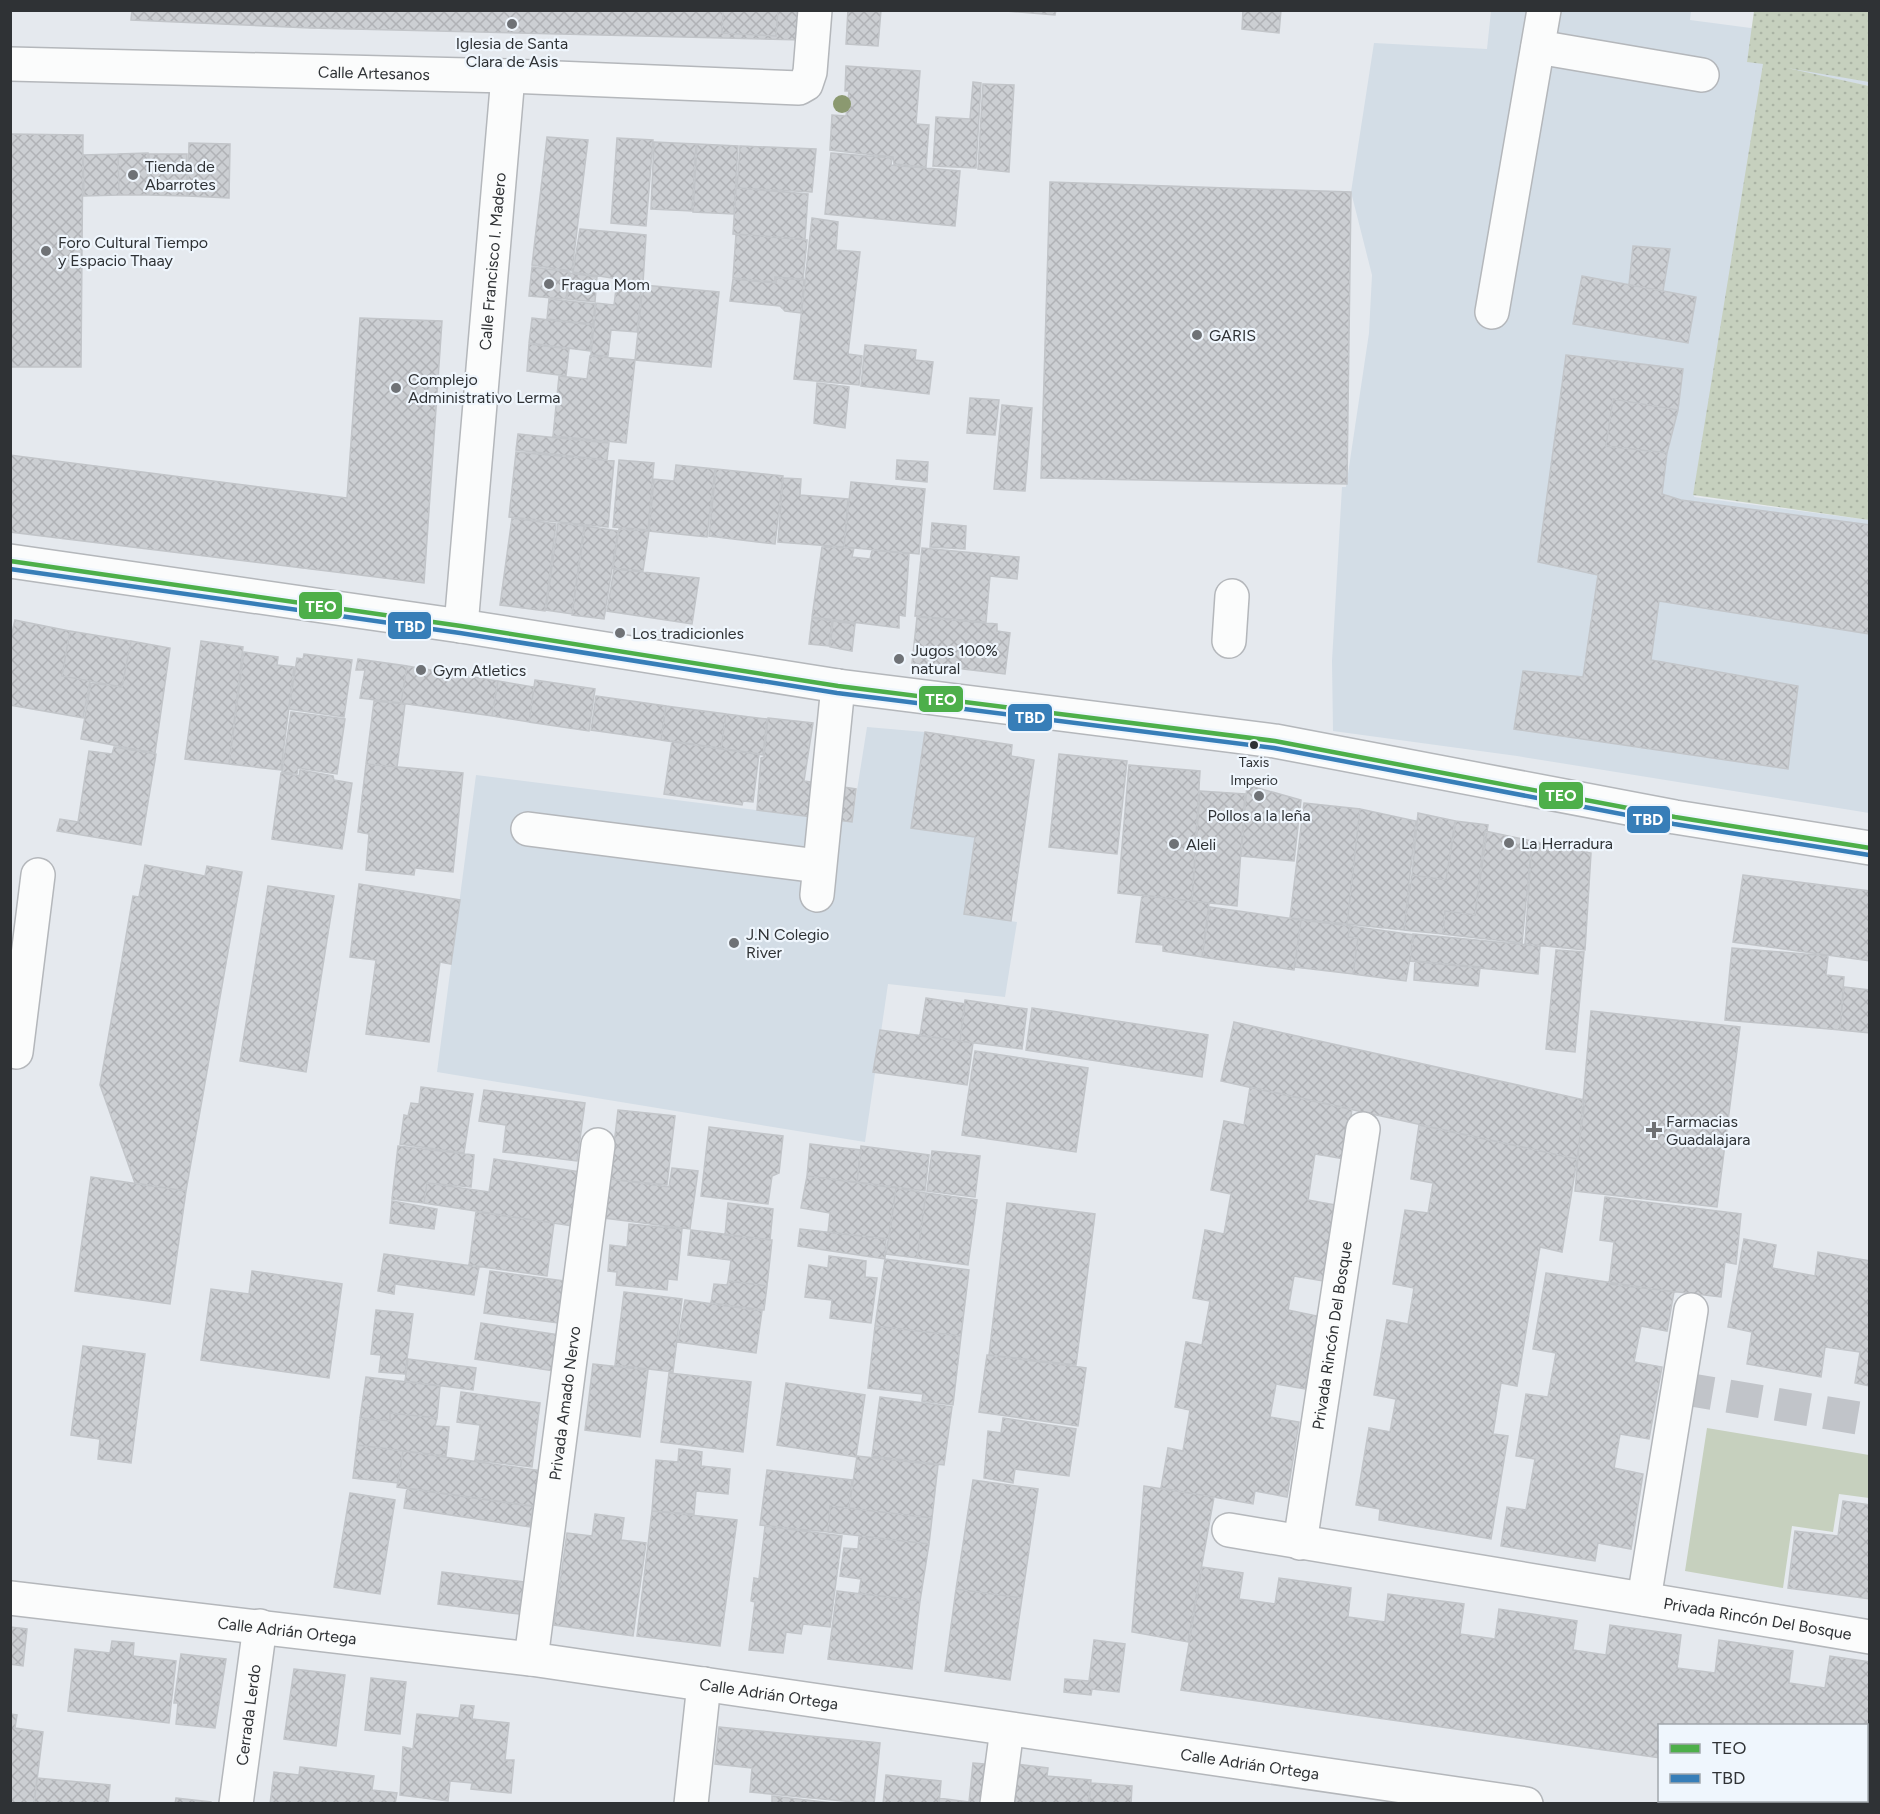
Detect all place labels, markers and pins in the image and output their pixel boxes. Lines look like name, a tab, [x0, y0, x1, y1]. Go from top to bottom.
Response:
marker: Iglesia de Santa Clara de Asis	[505, 17, 519, 31]
place label: Iglesia de Santa Clara de Asis	[456, 34, 568, 71]
place label: Tienda de Abarrotes	[145, 157, 216, 194]
marker: Tienda de Abarrotes	[126, 168, 140, 182]
place label: Foro Cultural Tiempo y Espacio Thaay	[58, 233, 208, 270]
marker: Foro Cultural Tiempo y Espacio Thaay	[39, 244, 53, 258]
place label: Fragua Mom	[561, 275, 650, 294]
marker: Fragua Mom	[542, 277, 556, 291]
place label: GARIS	[1209, 326, 1256, 345]
marker: GARIS	[1190, 328, 1204, 342]
place label: Complejo Administrativo Lerma	[408, 370, 561, 407]
marker: Complejo Administrativo Lerma	[389, 381, 403, 395]
place label: Los tradicionles	[632, 624, 744, 643]
marker: Los tradicionles	[613, 626, 627, 640]
place label: Jugos 100% natural	[911, 641, 998, 678]
marker: Jugos 100% natural	[892, 652, 906, 666]
place label: Gym Atletics	[433, 661, 526, 680]
marker: Gym Atletics	[414, 663, 428, 677]
marker: Taxis Imperio	[1248, 739, 1260, 751]
place label: Taxis Imperio	[1230, 754, 1278, 789]
marker: Pollos a la leña	[1252, 789, 1266, 803]
place label: Pollos a la leña	[1207, 806, 1311, 825]
place label: La Herradura	[1521, 834, 1613, 853]
place label: Aleli	[1186, 835, 1216, 854]
marker: La Herradura	[1502, 836, 1516, 850]
marker: Aleli	[1167, 837, 1181, 851]
place label: J.N Colegio River	[746, 925, 829, 962]
marker: J.N Colegio River	[727, 936, 741, 950]
place label: Farmacias Guadalajara	[1666, 1112, 1751, 1149]
marker: Farmacias Guadalajara	[1647, 1123, 1661, 1137]

